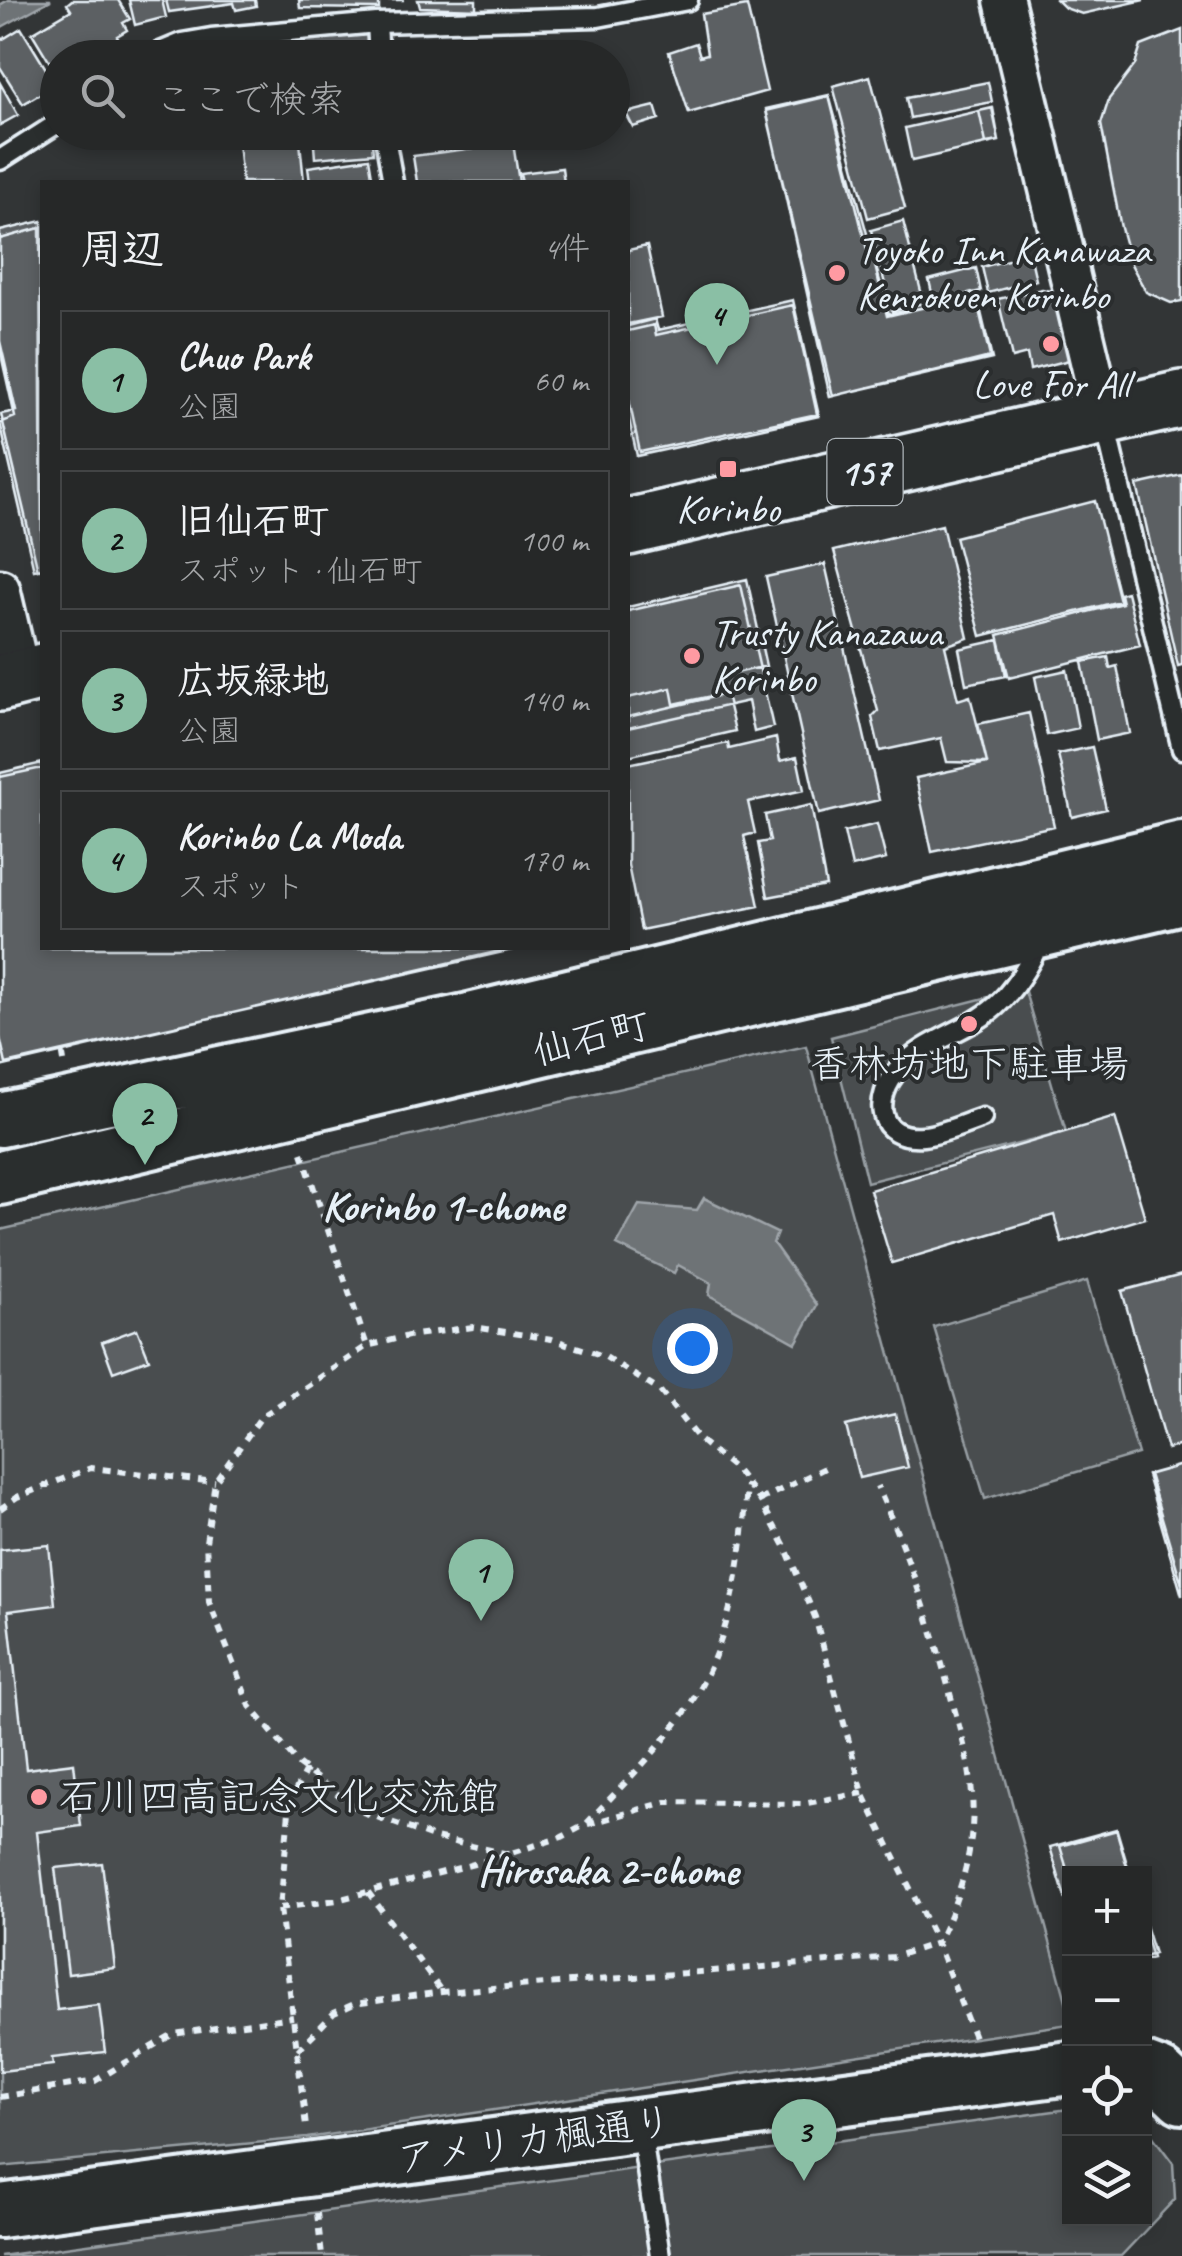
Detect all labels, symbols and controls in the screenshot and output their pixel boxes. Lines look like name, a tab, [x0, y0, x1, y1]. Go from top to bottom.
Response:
search box	[40, 40, 630, 150]
icon: search	[75, 68, 130, 123]
text: ここで検索	[155, 76, 345, 123]
text: 周辺	[80, 223, 164, 276]
place label: Toyoko Inn Kanawaza Kenrokuen Korinbo	[857, 225, 1153, 321]
text: 4件	[544, 228, 590, 269]
marker: Toyoko Inn Kanawaza Kenrokuen Korinbo	[826, 262, 848, 284]
pin: 4	[684, 282, 750, 365]
text: Chuo Park	[177, 333, 310, 380]
marker: Love For All	[1040, 333, 1062, 355]
place label: Love For All	[973, 359, 1136, 409]
text: 1	[107, 360, 122, 401]
text: 60 m	[534, 360, 588, 401]
text: 公園	[177, 386, 241, 427]
road number: 157	[828, 439, 902, 505]
marker: Korinbo	[717, 458, 739, 480]
place label: Korinbo	[676, 484, 782, 534]
text: 旧仙石町	[177, 497, 329, 544]
text: 2	[107, 520, 122, 561]
text: 100 m	[519, 520, 588, 561]
text: スポット · 仙石町	[177, 550, 422, 591]
place label: Trusty Kanazawa Korinbo	[712, 608, 945, 704]
marker: Trusty Kanazawa Korinbo	[681, 645, 703, 667]
text: 広坂緑地	[177, 657, 329, 704]
text: 3	[107, 680, 122, 721]
text: 140 m	[519, 680, 588, 721]
text: 公園	[177, 710, 241, 751]
text: Korinbo La Moda	[177, 813, 402, 860]
text: 4	[107, 840, 122, 881]
text: 170 m	[519, 840, 588, 881]
text: スポット	[177, 866, 305, 907]
street label: 仙石町	[527, 999, 655, 1077]
marker: 香林坊地下駐車場	[958, 1013, 980, 1035]
place label: 香林坊地下駐車場	[809, 1039, 1129, 1089]
pin: 2	[112, 1082, 178, 1165]
district label: Korinbo 1-chome	[322, 1180, 567, 1233]
your location	[667, 1323, 718, 1374]
pin: 1	[448, 1538, 514, 1621]
place label: 石川四高記念文化交流館	[59, 1772, 499, 1822]
marker: 石川四高記念文化交流館	[28, 1786, 50, 1808]
district label: Hirosaka 2-chome	[478, 1844, 741, 1897]
map controls	[1062, 1866, 1152, 2226]
button: +	[1062, 1866, 1152, 1956]
button: −	[1062, 1956, 1152, 2046]
button: locate	[1062, 2046, 1152, 2136]
street label: アメリカ楓通り	[394, 2096, 676, 2184]
pin: 3	[772, 2098, 836, 2181]
button: layers	[1062, 2136, 1152, 2226]

